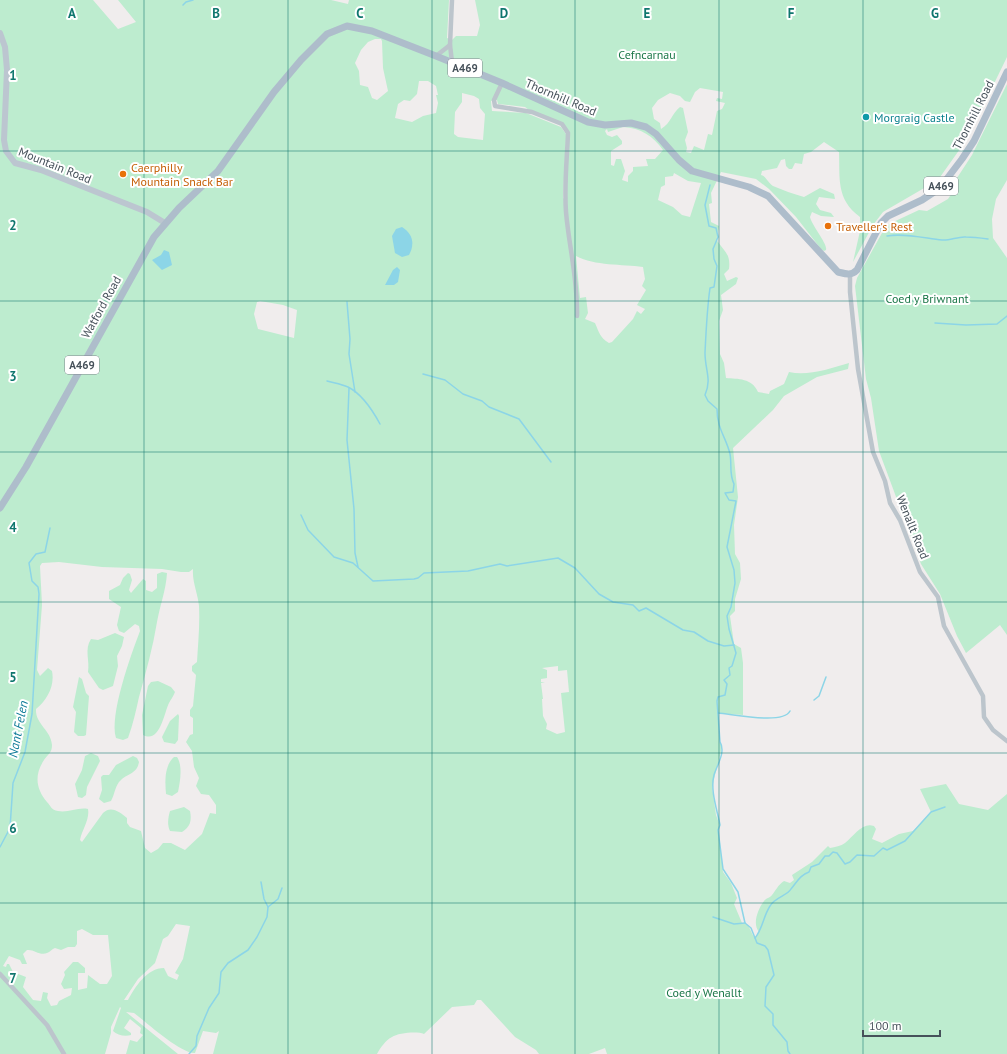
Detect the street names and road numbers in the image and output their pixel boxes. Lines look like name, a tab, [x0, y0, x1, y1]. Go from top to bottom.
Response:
road number: A469	[448, 59, 482, 77]
street label: Thornhill Road	[523, 75, 599, 119]
street label: Thornhill Road	[949, 78, 997, 152]
street label: Mountain Road	[16, 144, 94, 186]
road number: A469	[924, 177, 958, 195]
street label: Watford Road	[78, 273, 124, 341]
road number: A469	[65, 356, 99, 374]
street label: Wenallt Road	[893, 493, 933, 561]

